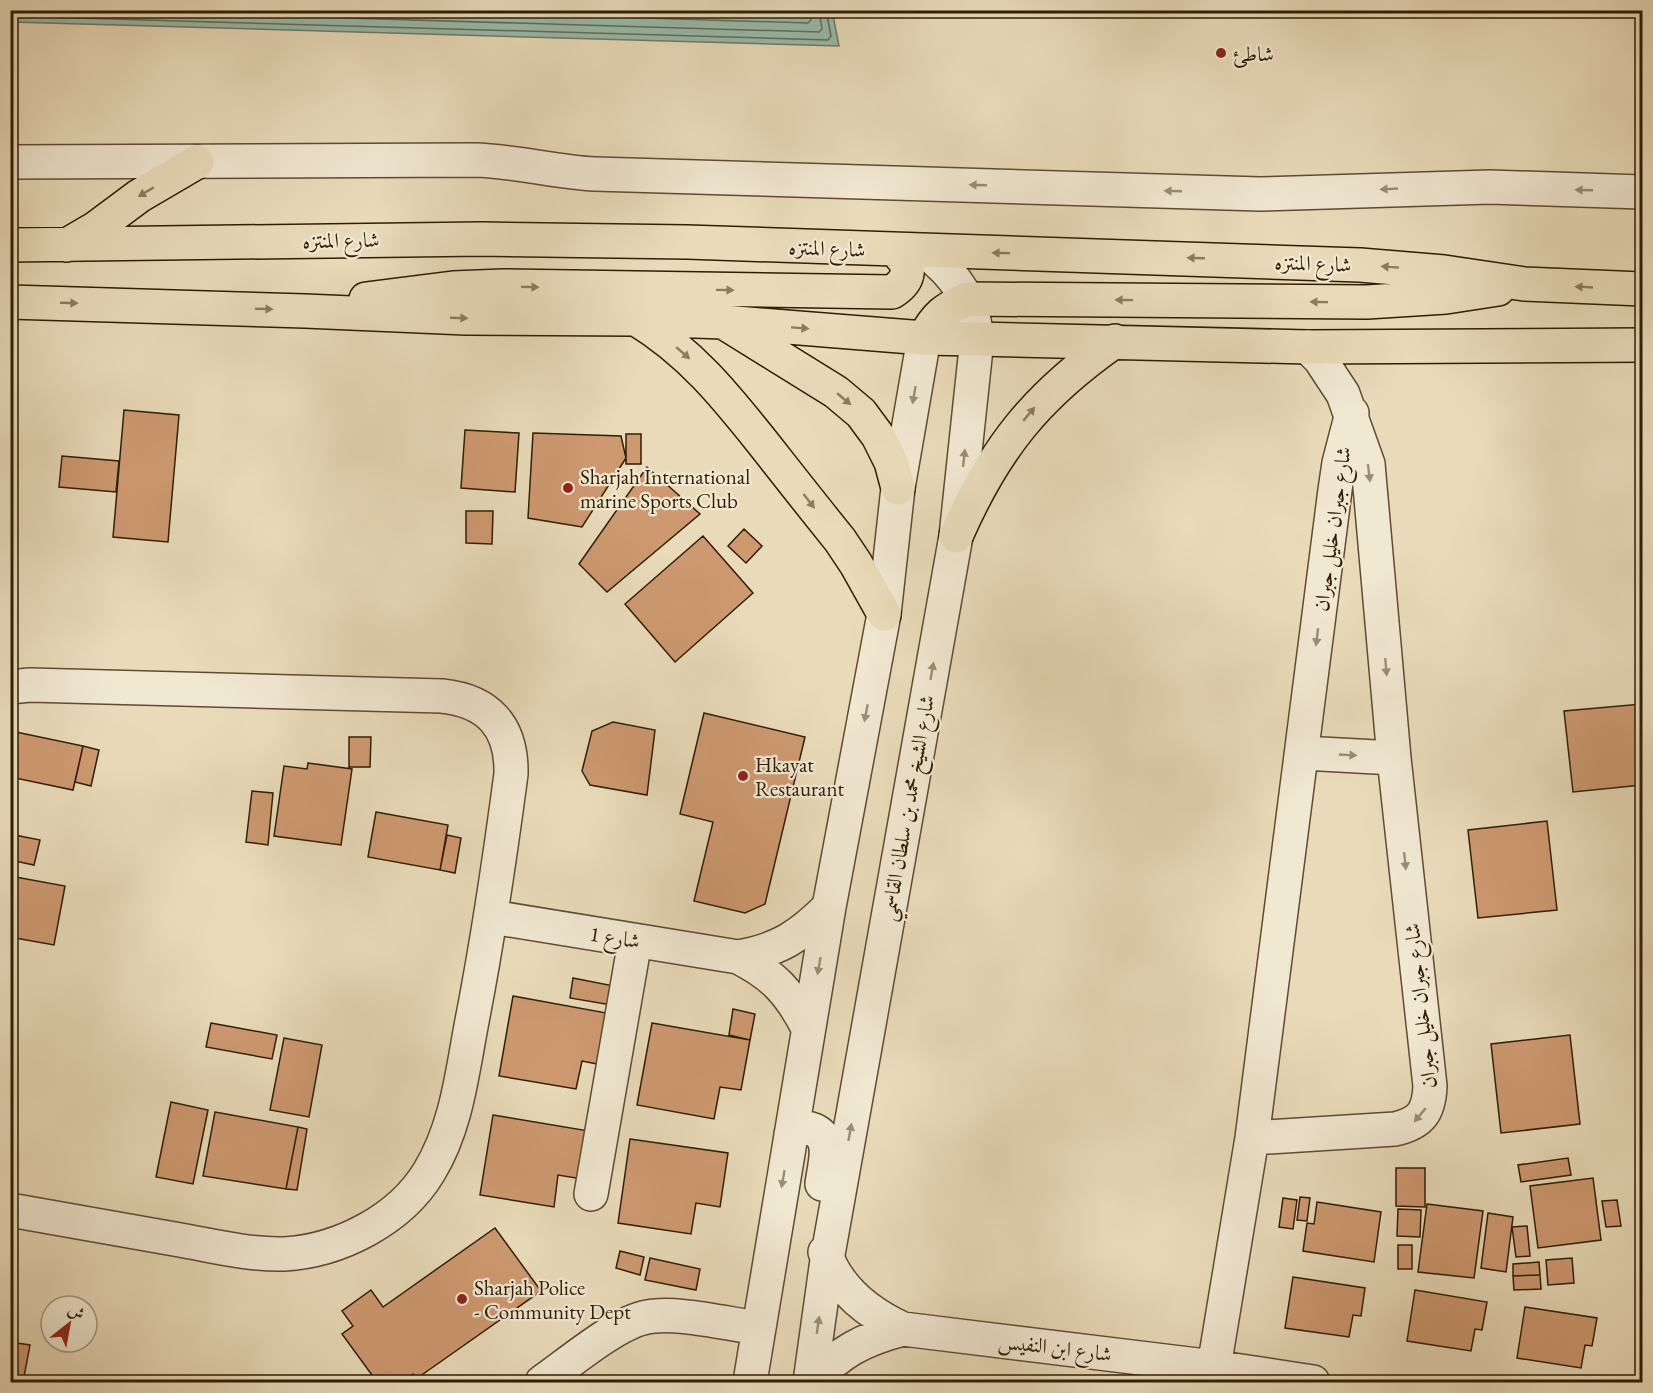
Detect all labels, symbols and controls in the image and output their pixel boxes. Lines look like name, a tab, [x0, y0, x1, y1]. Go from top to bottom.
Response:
place label: شاطئ	[1233, 40, 1274, 68]
marker: شاطئ	[1214, 46, 1228, 60]
one-way arrow	[969, 181, 988, 190]
one-way arrow	[1380, 185, 1399, 194]
one-way arrow	[138, 186, 154, 197]
one-way arrow	[1164, 186, 1183, 196]
one-way arrow	[1575, 186, 1594, 195]
street label: شارع المنتزه	[302, 226, 380, 259]
street label: شارع المنتزه	[788, 233, 866, 268]
one-way arrow	[991, 248, 1010, 258]
street label: شارع المنتزه	[1274, 248, 1352, 283]
one-way arrow	[1186, 254, 1205, 263]
one-way arrow	[1381, 262, 1400, 272]
one-way arrow	[520, 282, 539, 291]
one-way arrow	[1575, 283, 1594, 292]
one-way arrow	[715, 285, 734, 295]
one-way arrow	[1115, 295, 1134, 305]
one-way arrow	[1310, 297, 1329, 307]
one-way arrow	[59, 298, 78, 307]
one-way arrow	[254, 305, 273, 314]
one-way arrow	[449, 313, 468, 323]
one-way arrow	[791, 323, 810, 333]
one-way arrow	[675, 346, 690, 359]
one-way arrow	[909, 386, 918, 405]
one-way arrow	[836, 392, 851, 405]
one-way arrow	[1022, 407, 1035, 422]
street label: شارع جبران خليل جبران	[1307, 445, 1362, 614]
one-way arrow	[960, 448, 969, 467]
place label: Sharjah International marine Sports Club	[580, 463, 750, 514]
one-way arrow	[1364, 464, 1373, 483]
marker: Sharjah International marine Sports Club	[561, 481, 575, 495]
one-way arrow	[803, 494, 815, 509]
one-way arrow	[1312, 628, 1322, 647]
one-way arrow	[1381, 658, 1391, 677]
one-way arrow	[927, 662, 936, 681]
street label: شارع الشيخ محمد بن سلطان القاسمي	[874, 693, 947, 925]
one-way arrow	[861, 703, 870, 722]
place label: Hkayat Restaurant	[755, 751, 844, 802]
one-way arrow	[1339, 751, 1358, 760]
marker: Hkayat Restaurant	[736, 769, 750, 783]
one-way arrow	[1400, 852, 1410, 871]
street label: شارع 1	[587, 920, 642, 959]
street label: شارع جبران خليل جبران	[1398, 921, 1447, 1090]
one-way arrow	[814, 957, 823, 976]
one-way arrow	[1413, 1107, 1426, 1123]
one-way arrow	[846, 1123, 855, 1142]
one-way arrow	[779, 1170, 788, 1189]
place label: Sharjah Police - Community Dept	[474, 1274, 631, 1325]
marker: Sharjah Police - Community Dept	[455, 1292, 469, 1306]
north arrow	[39, 1294, 99, 1354]
text: ش	[64, 1298, 89, 1325]
one-way arrow	[814, 1315, 823, 1334]
street label: شارع ابن النفيس	[996, 1327, 1113, 1372]

